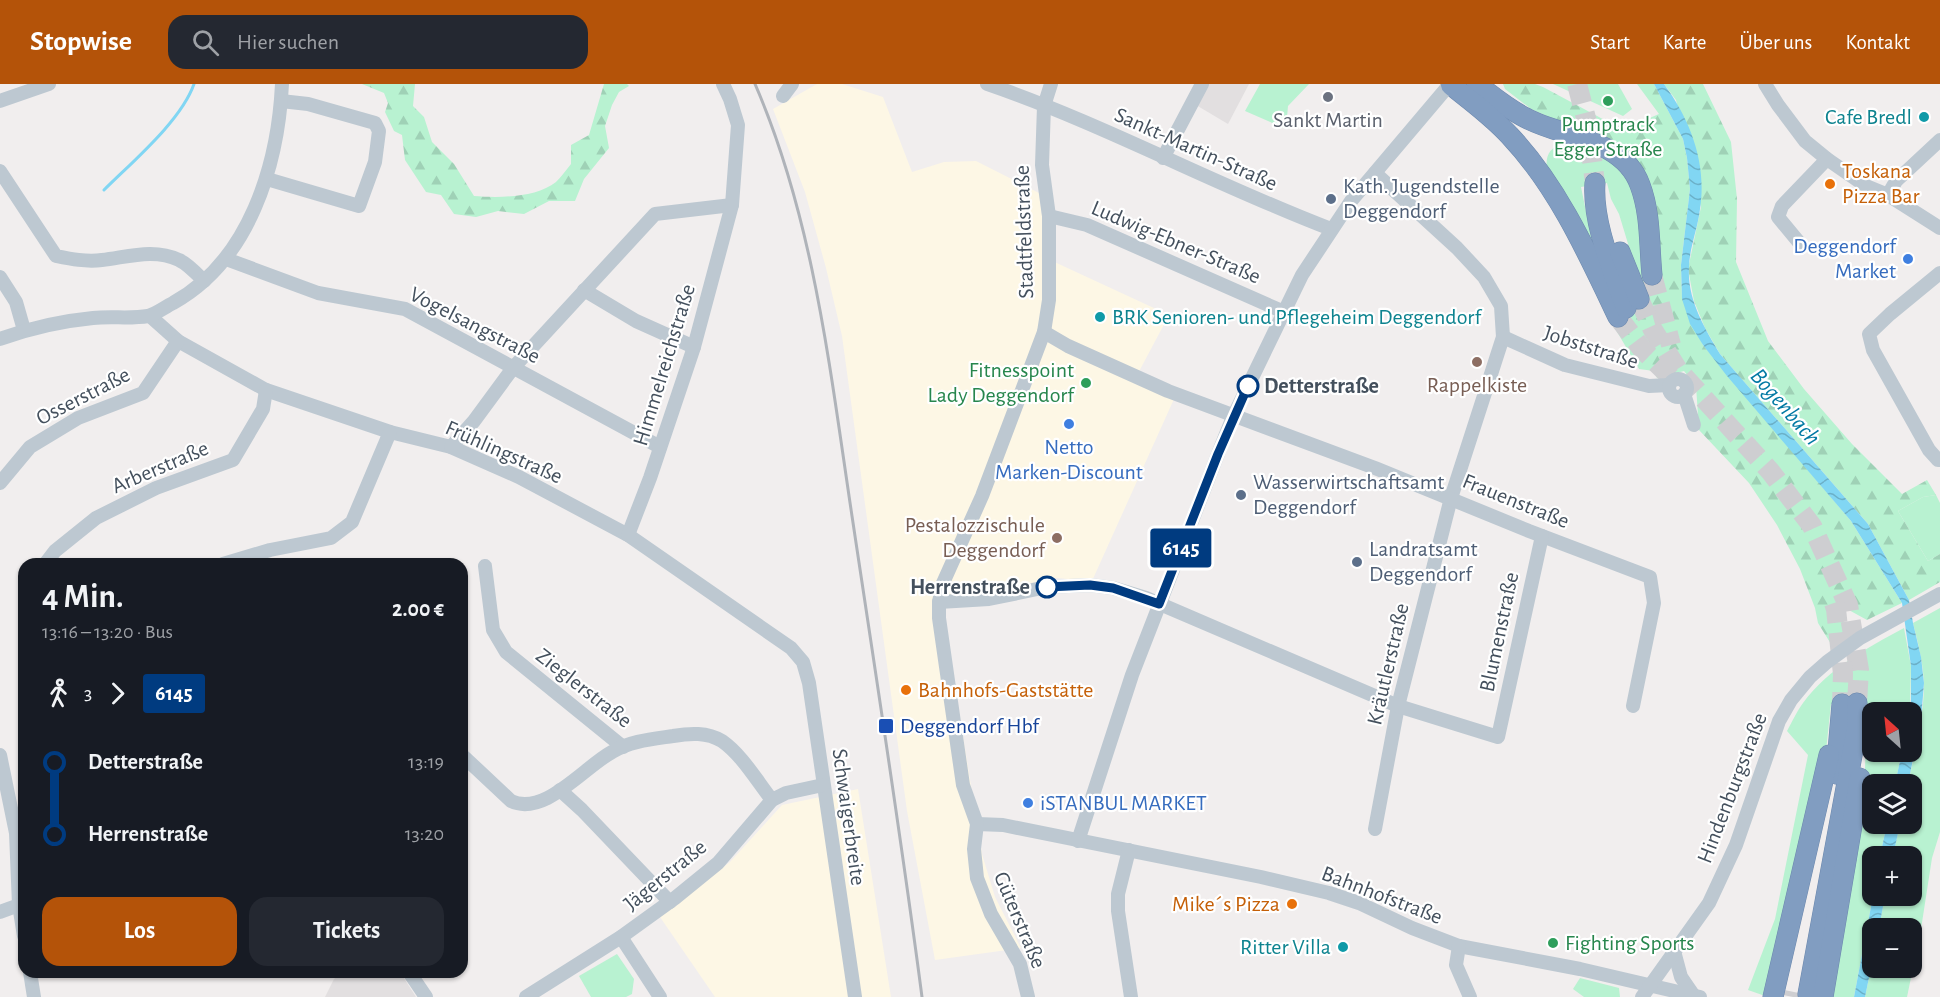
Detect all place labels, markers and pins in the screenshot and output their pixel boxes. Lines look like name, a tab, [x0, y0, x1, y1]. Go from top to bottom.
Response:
marker: Sankt Martin	[1321, 90, 1335, 104]
marker: Pumptrack Egger Straße	[1601, 94, 1615, 108]
place label: Cafe Bredl	[1825, 106, 1912, 128]
place label: Sankt Martin	[1273, 109, 1383, 131]
marker: Cafe Bredl	[1917, 110, 1931, 124]
place label: Pumptrack Egger Straße	[1554, 113, 1662, 160]
place label: Toskana Pizza Bar	[1842, 160, 1920, 207]
place label: Kath. Jugendstelle Deggendorf	[1343, 175, 1500, 222]
marker: Toskana Pizza Bar	[1823, 177, 1837, 191]
marker: Kath. Jugendstelle Deggendorf	[1324, 192, 1338, 206]
place label: Deggendorf Market	[1793, 235, 1897, 282]
marker: Deggendorf Market	[1901, 252, 1915, 266]
place label: BRK Senioren- und Pflegeheim Deggendorf	[1112, 306, 1482, 328]
marker: BRK Senioren- und Pflegeheim Deggendorf	[1093, 310, 1107, 324]
marker: Rappelkiste	[1470, 355, 1484, 369]
place label: Fitnesspoint Lady Deggendorf	[928, 359, 1075, 406]
place label: Rappelkiste	[1427, 374, 1527, 396]
marker: Detterstraße	[1237, 375, 1259, 397]
place label: Detterstraße	[1264, 375, 1379, 397]
marker: Fitnesspoint Lady Deggendorf	[1079, 376, 1093, 390]
marker: Netto Marken-Discount	[1062, 417, 1076, 431]
place label: Netto Marken-Discount	[995, 436, 1143, 483]
place label: Wasserwirtschaftsamt Deggendorf	[1253, 471, 1444, 518]
marker: Wasserwirtschaftsamt Deggendorf	[1234, 488, 1248, 502]
place label: Pestalozzischule Deggendorf	[905, 514, 1046, 561]
marker: Pestalozzischule Deggendorf	[1050, 531, 1064, 545]
place label: Landratsamt Deggendorf	[1369, 538, 1478, 585]
marker: Landratsamt Deggendorf	[1350, 555, 1364, 569]
place label: Herrenstraße	[910, 576, 1030, 598]
marker: Herrenstraße	[1036, 576, 1058, 598]
place label: Bahnhofs-Gaststätte	[918, 679, 1093, 701]
marker: Bahnhofs-Gaststätte	[899, 683, 913, 697]
place label: Deggendorf Hbf	[900, 715, 1040, 737]
marker: Deggendorf Hbf	[877, 717, 895, 735]
place label: iSTANBUL MARKET	[1040, 792, 1207, 814]
marker: iSTANBUL MARKET	[1021, 796, 1035, 810]
place label: Mike´s Pizza	[1172, 893, 1280, 915]
marker: Mike´s Pizza	[1285, 897, 1299, 911]
place label: Fighting Sports	[1565, 932, 1695, 954]
place label: Ritter Villa	[1240, 936, 1331, 958]
marker: Fighting Sports	[1546, 936, 1560, 950]
marker: Ritter Villa	[1336, 940, 1350, 954]

